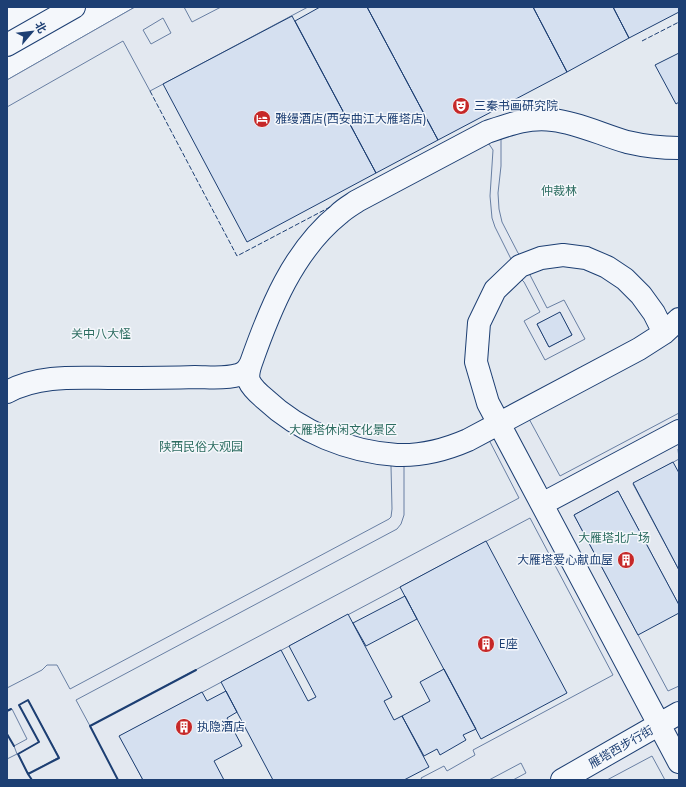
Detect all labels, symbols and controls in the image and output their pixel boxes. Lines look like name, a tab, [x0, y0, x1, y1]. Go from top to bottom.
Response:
north arrow	[12, 12, 52, 52]
text: 北	[31, 19, 50, 36]
theatre icon: 三秦书画研究院	[451, 96, 471, 116]
place label: 三秦书画研究院	[474, 97, 558, 115]
hotel icon: 雅缦酒店(西安曲江大雁塔店)	[252, 109, 272, 129]
place label: 雅缦酒店(西安曲江大雁塔店)	[275, 110, 426, 128]
park label: 仲裁林	[541, 182, 577, 200]
park label: 关中八大怪	[71, 325, 131, 343]
park label: 大雁塔休闲文化景区	[289, 421, 397, 439]
park label: 陕西民俗大观园	[159, 438, 243, 456]
park label: 大雁塔北广场	[578, 529, 650, 547]
building icon: 大雁塔爱心献血屋	[616, 550, 636, 570]
place label: 大雁塔爱心献血屋	[517, 551, 613, 569]
building icon: E座	[476, 634, 496, 654]
place label: E座	[499, 635, 518, 653]
building icon: 执隐酒店	[174, 717, 194, 737]
place label: 执隐酒店	[197, 718, 245, 736]
street label: 雁塔西步行街	[585, 721, 657, 773]

